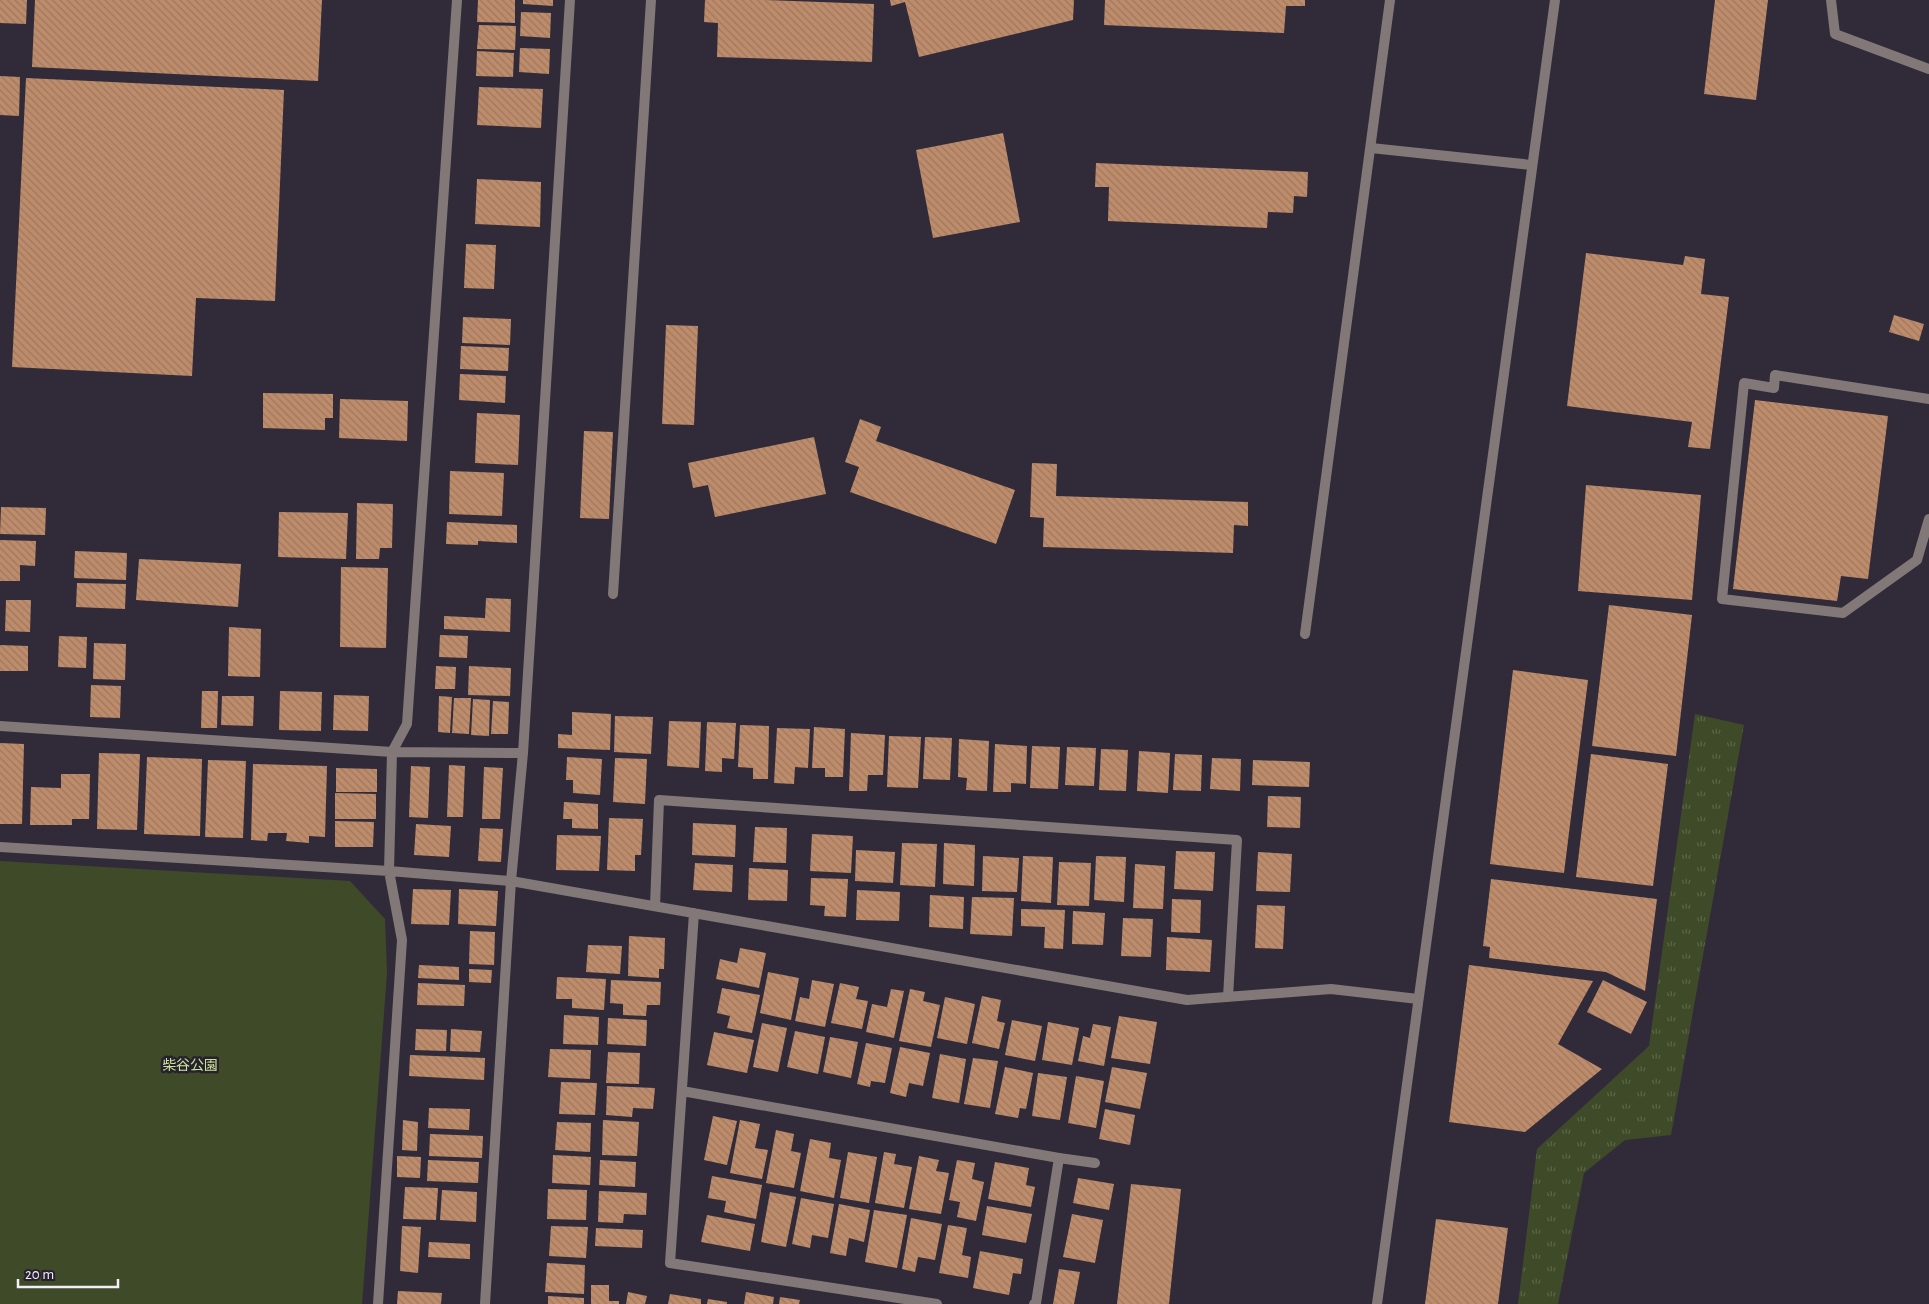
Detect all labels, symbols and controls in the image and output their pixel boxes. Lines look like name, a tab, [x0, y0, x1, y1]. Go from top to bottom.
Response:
park label: 柴谷公園	[162, 1058, 218, 1073]
scale bar	[18, 1256, 118, 1288]
text: 20 m	[25, 1267, 54, 1282]

